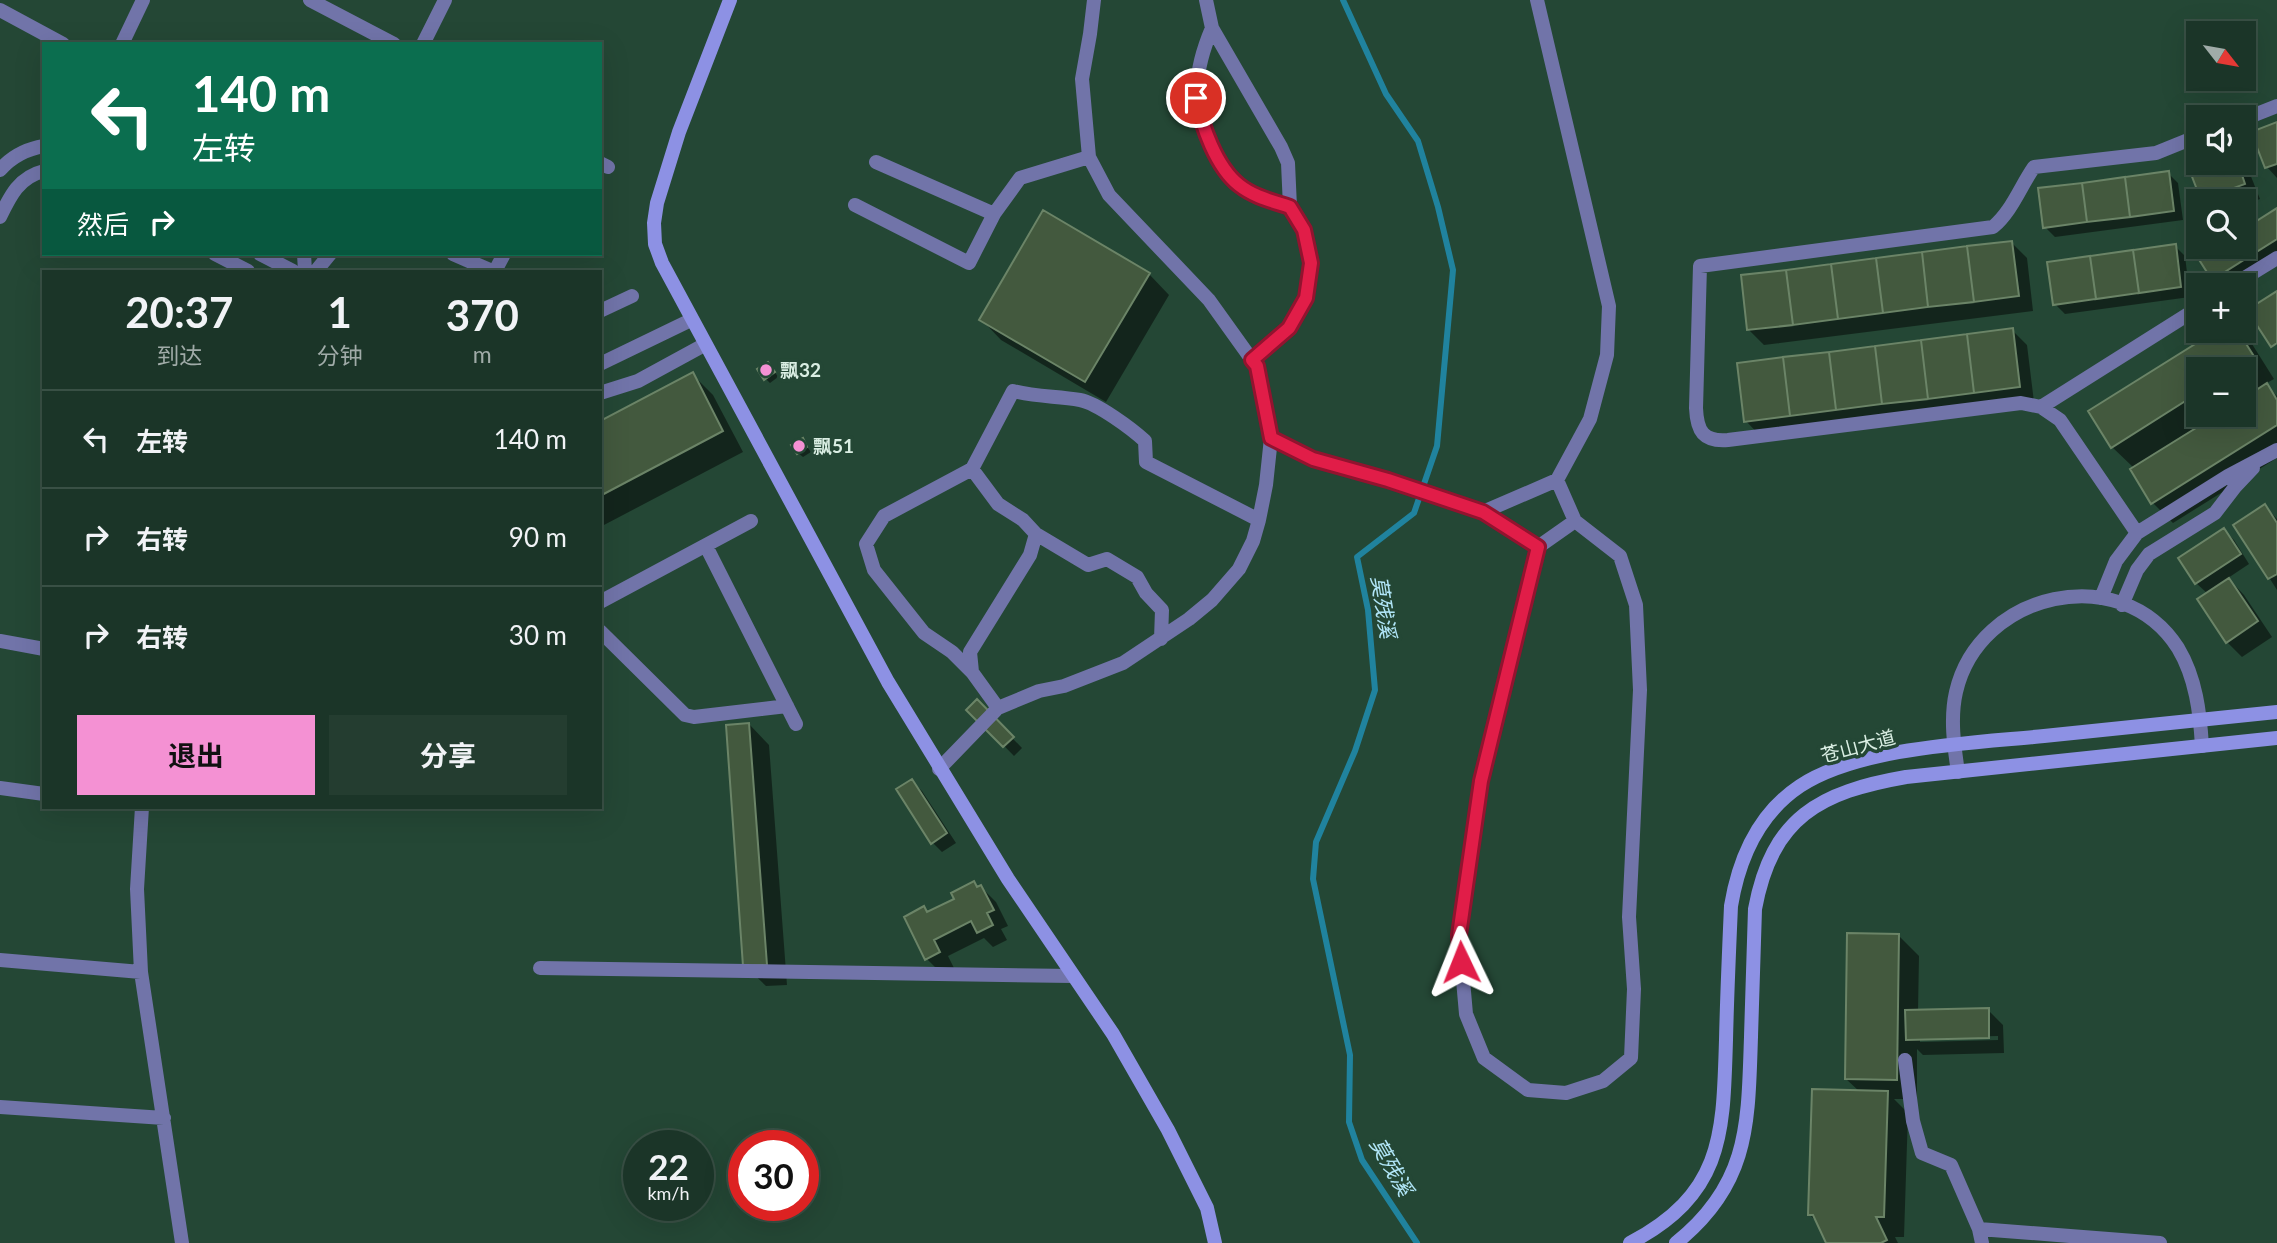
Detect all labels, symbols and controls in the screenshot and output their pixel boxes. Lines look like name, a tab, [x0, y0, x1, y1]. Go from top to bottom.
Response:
north arrow	[2186, 21, 2256, 91]
map controls	[2186, 21, 2256, 427]
text: 140 m	[192, 64, 330, 122]
pin	[1166, 68, 1226, 128]
icon: left	[77, 70, 168, 161]
icon: arrive	[1177, 79, 1215, 117]
button: sound	[2186, 105, 2256, 175]
text: 左转	[192, 128, 256, 167]
button: search	[2186, 189, 2256, 259]
icon: right	[143, 203, 181, 241]
text: 然后	[77, 208, 129, 240]
button: +	[2186, 273, 2256, 343]
text: 20:37	[125, 287, 233, 337]
text: 1	[327, 287, 352, 337]
text: 370	[446, 290, 519, 340]
text: m	[473, 340, 492, 368]
text: 到达	[156, 341, 202, 369]
text: 分钟	[317, 341, 363, 369]
button: −	[2186, 357, 2256, 427]
place label: 飘32	[780, 358, 821, 381]
marker: 飘32	[758, 362, 774, 378]
icon: left	[77, 420, 115, 458]
text: 140 m	[494, 423, 567, 455]
text: 左转	[136, 425, 188, 457]
place label: 飘51	[813, 434, 854, 457]
marker: 飘51	[791, 438, 807, 454]
icon: right	[77, 518, 115, 556]
text: 90 m	[509, 521, 567, 553]
text: 右转	[136, 523, 188, 555]
water label: 莫残溪	[1367, 574, 1402, 642]
icon: right	[77, 616, 115, 654]
text: 30 m	[509, 619, 567, 651]
text: 右转	[136, 621, 188, 653]
button: 退出	[77, 715, 315, 795]
button: 分享	[329, 715, 567, 795]
street label: 苍山大道	[1818, 725, 1898, 766]
position arrow	[1424, 925, 1498, 999]
speed limit sign: 30	[728, 1130, 819, 1221]
water label: 莫残溪	[1366, 1133, 1420, 1202]
text: 22	[648, 1145, 689, 1187]
text: km/h	[647, 1182, 690, 1204]

